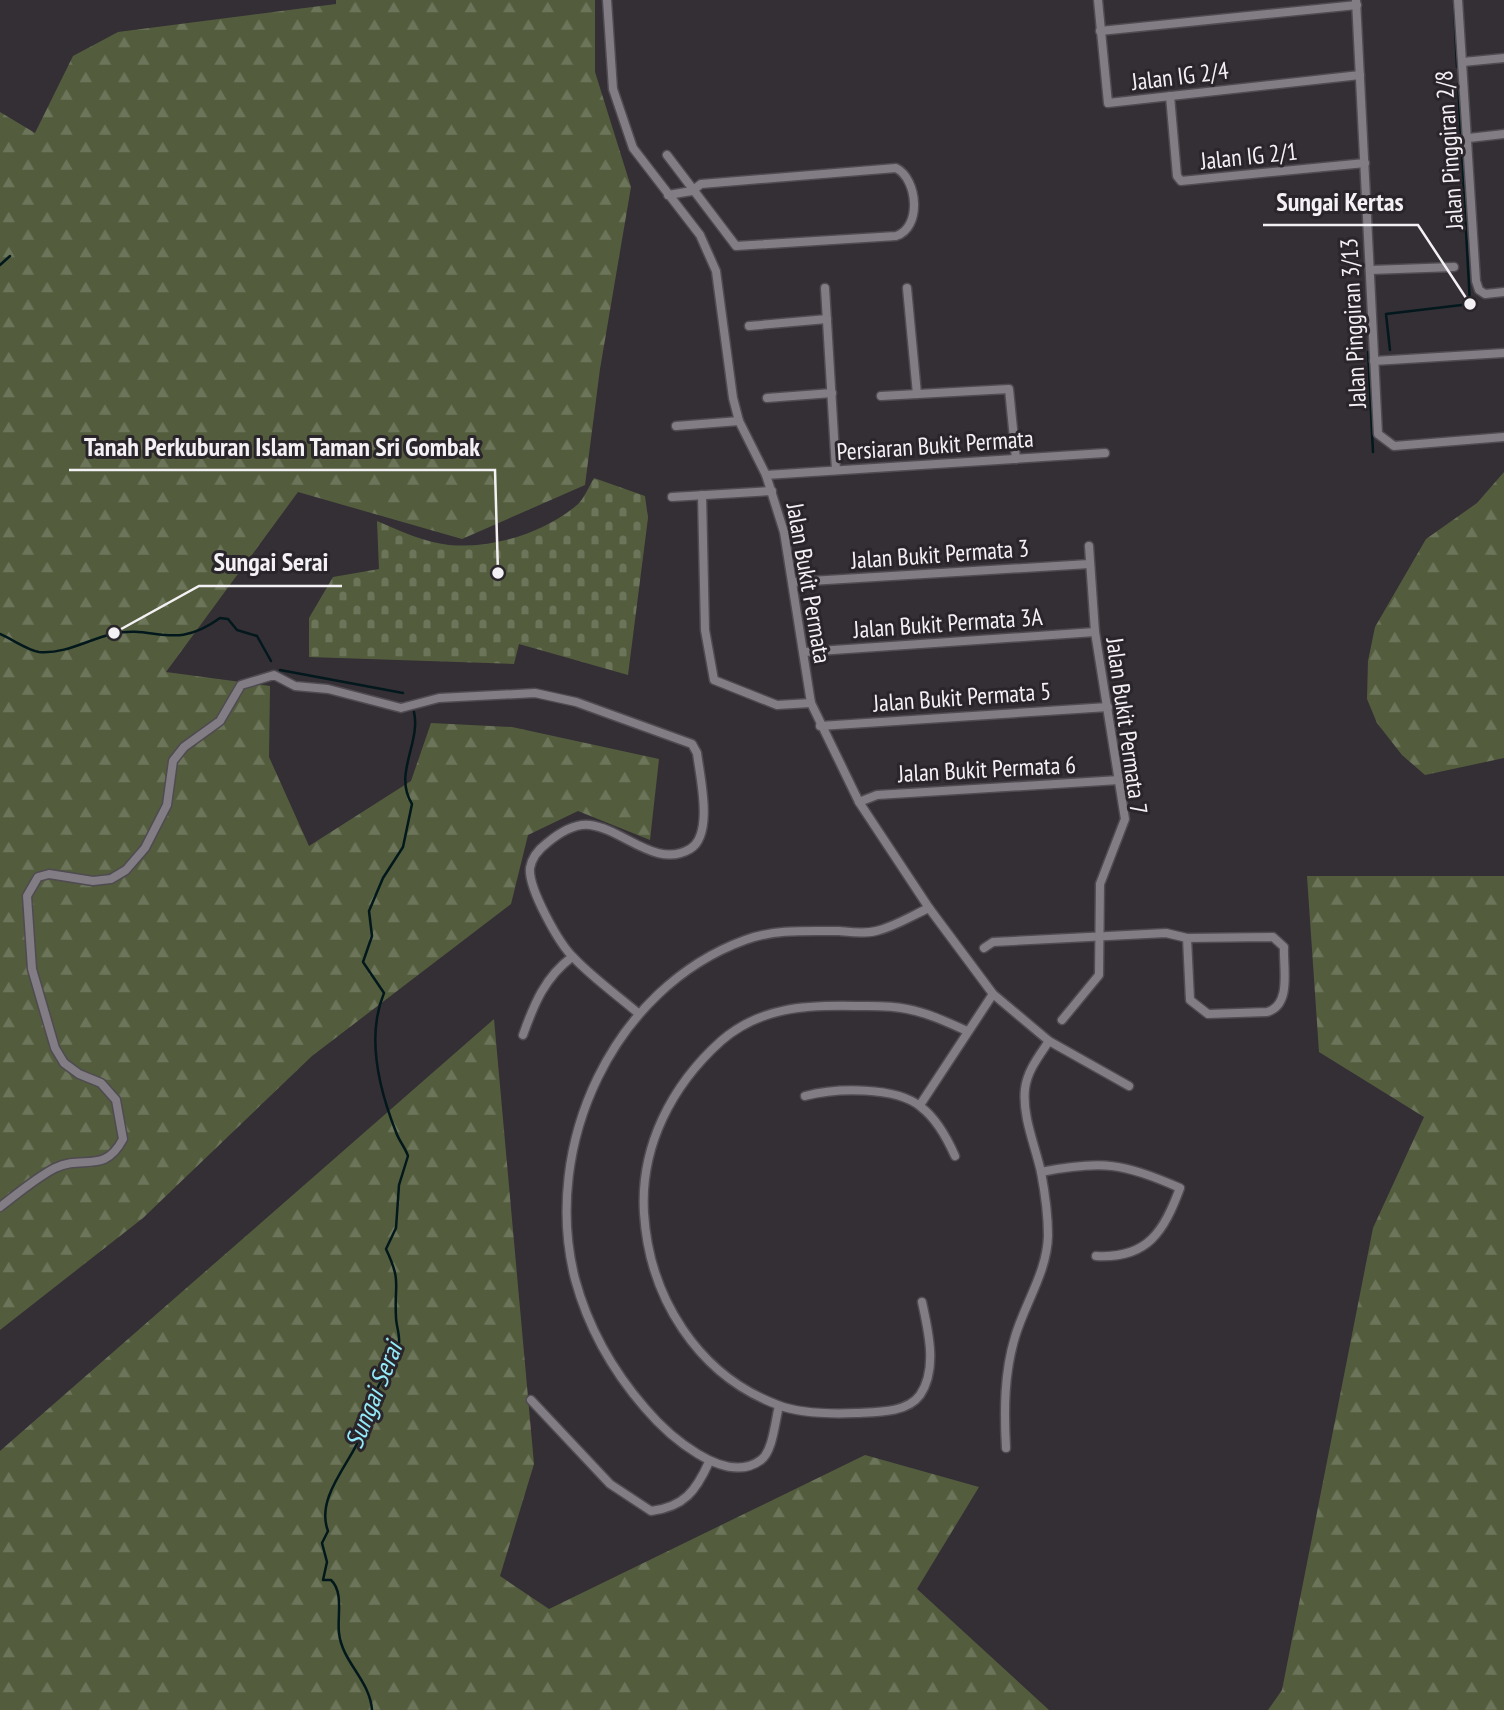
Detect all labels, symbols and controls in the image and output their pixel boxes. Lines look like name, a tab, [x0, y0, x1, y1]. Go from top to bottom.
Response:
street label: Jalan IG 2/4	[1129, 55, 1230, 97]
street label: Jalan Pinggiran 2/8	[1428, 70, 1470, 231]
street label: Jalan IG 2/1	[1198, 135, 1299, 177]
callout: Sungai Kertas	[1263, 178, 1418, 225]
text: Sungai Kertas	[1276, 185, 1404, 218]
street label: Jalan Pinggiran 3/13	[1333, 237, 1373, 410]
callout: Tanah Perkuburan Islam Taman Sri Gombak	[69, 423, 495, 470]
street label: Persiaran Bukit Permata	[836, 423, 1034, 467]
text: Tanah Perkuburan Islam Taman Sri Gombak	[84, 430, 480, 463]
street label: Jalan Bukit Permata	[779, 499, 838, 666]
street label: Jalan Bukit Permata 3	[849, 532, 1030, 576]
callout: Sungai Serai	[199, 539, 342, 586]
text: Sungai Serai	[214, 545, 328, 578]
street label: Jalan Bukit Permata 3A	[851, 601, 1044, 645]
street label: Jalan Bukit Permata 7	[1099, 635, 1155, 816]
street label: Jalan Bukit Permata 5	[871, 675, 1052, 719]
street label: Jalan Bukit Permata 6	[896, 749, 1077, 789]
water label: Sungai Serai	[337, 1334, 410, 1453]

